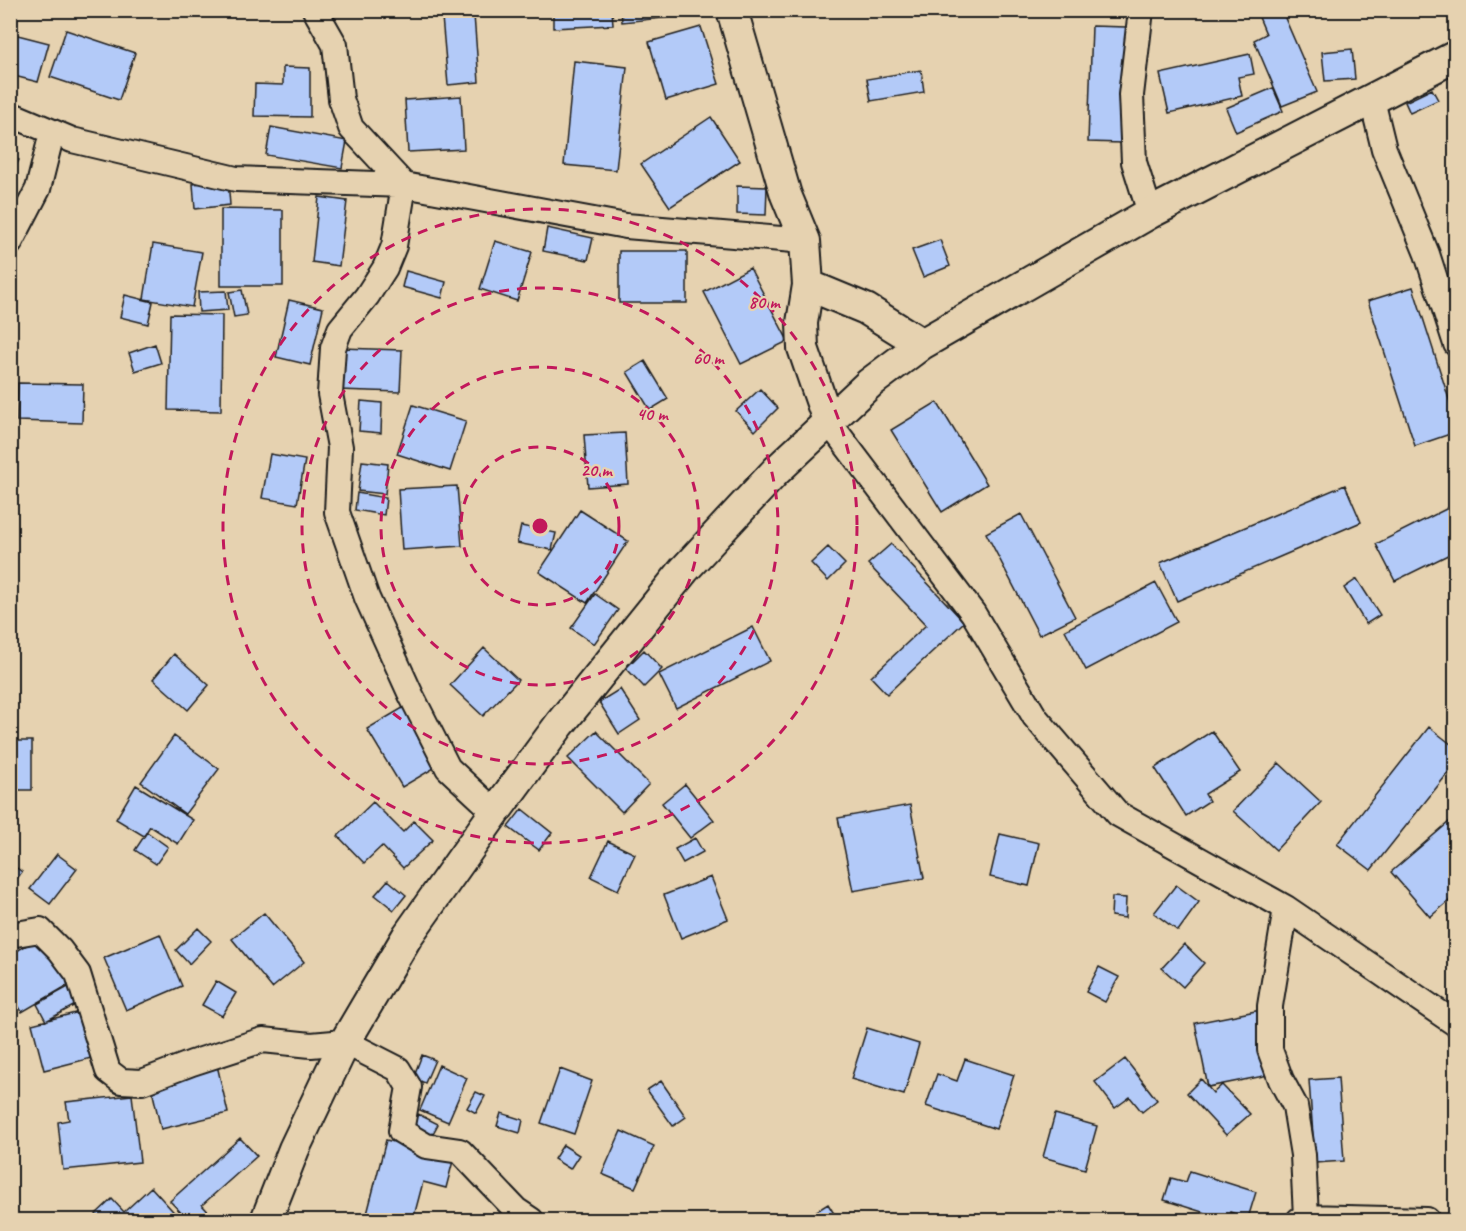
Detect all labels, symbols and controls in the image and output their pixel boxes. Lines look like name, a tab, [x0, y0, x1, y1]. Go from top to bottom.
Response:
text: 80 m	[749, 291, 781, 313]
text: 60 m	[692, 347, 725, 369]
text: 40 m	[637, 403, 669, 425]
text: 20 m	[581, 459, 613, 481]
centre of rings	[530, 516, 550, 536]

